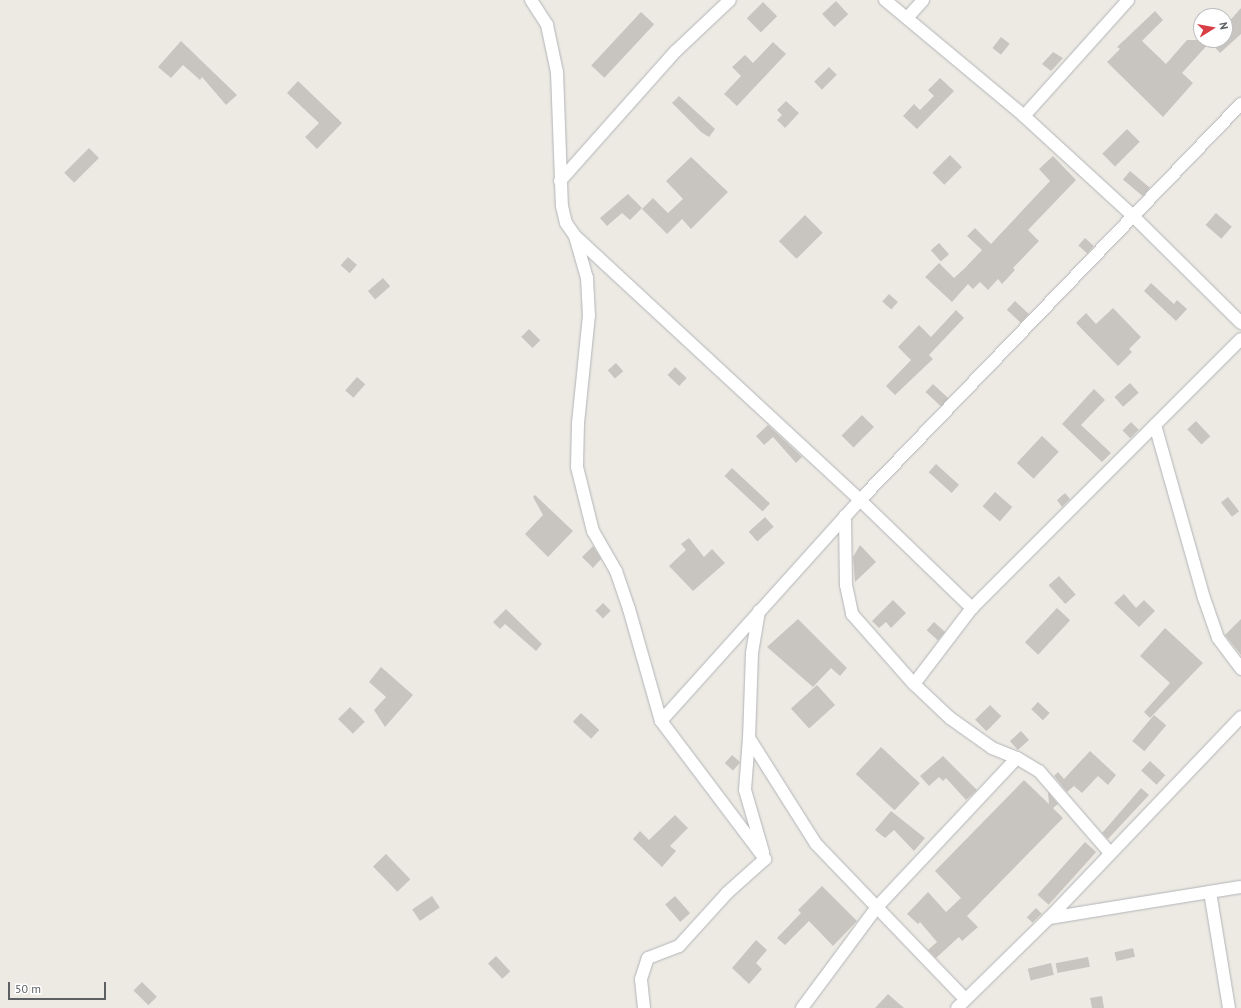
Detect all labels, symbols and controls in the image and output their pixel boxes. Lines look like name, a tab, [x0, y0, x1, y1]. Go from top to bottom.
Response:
north arrow	[1193, 8, 1233, 48]
text: N	[1216, 21, 1231, 31]
scale bar	[10, 974, 108, 1000]
text: 50 m	[15, 981, 41, 996]

